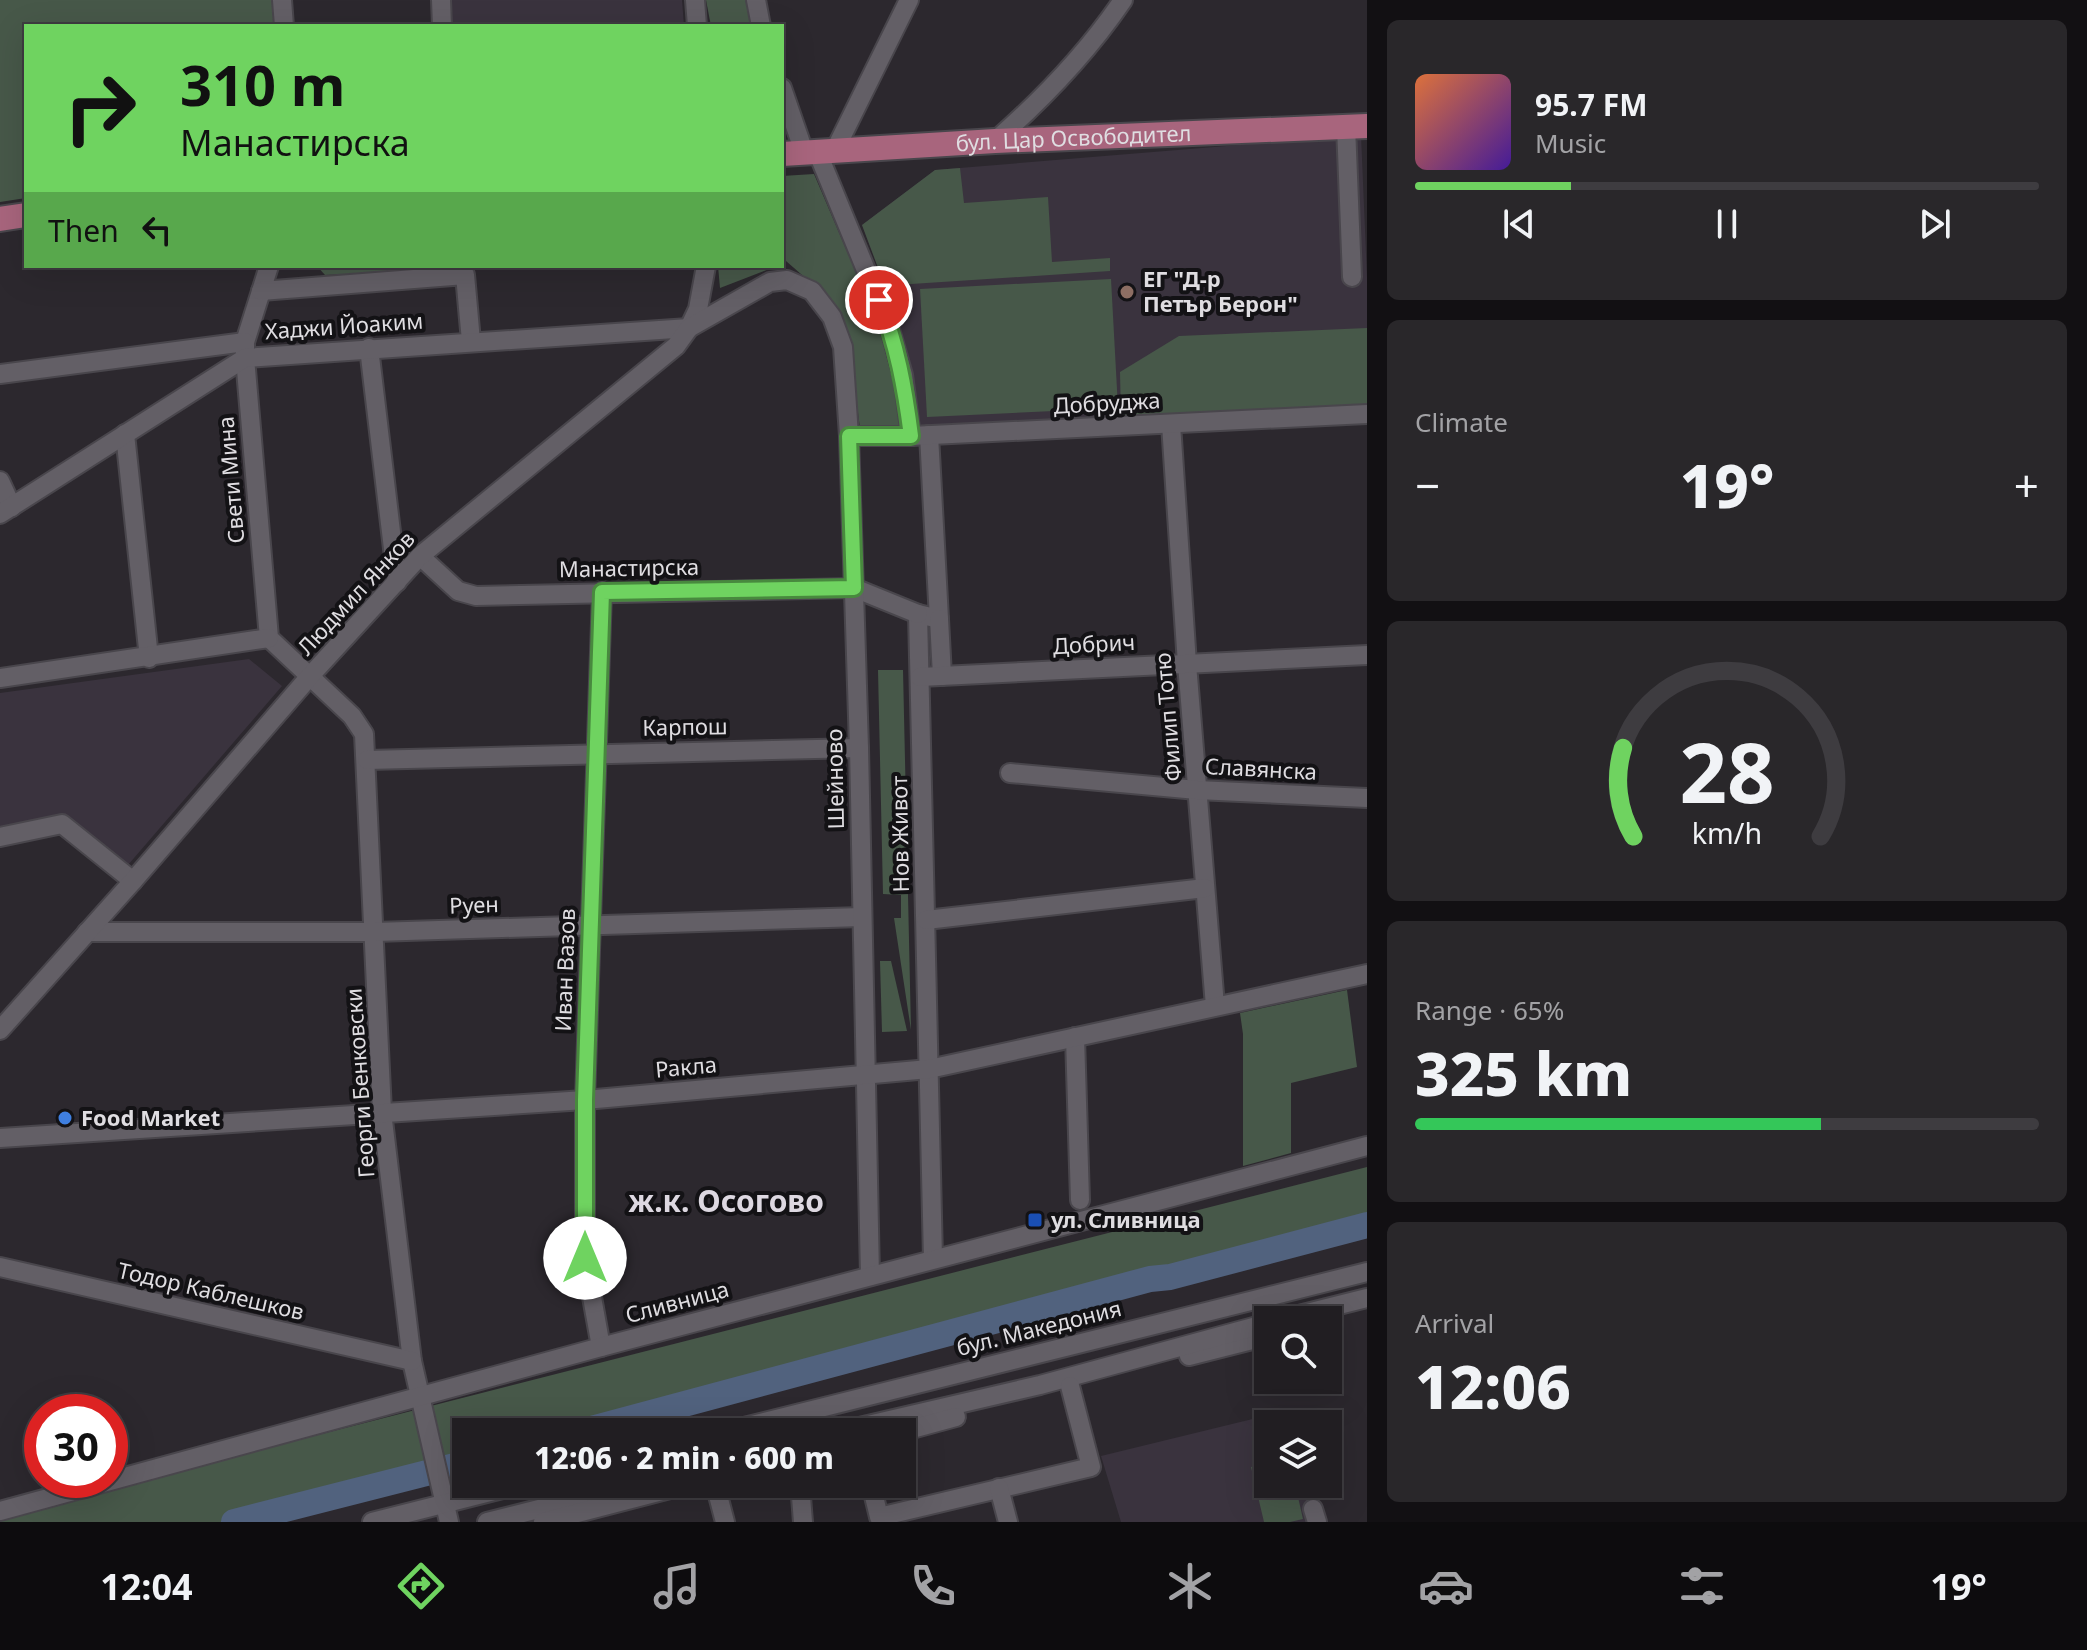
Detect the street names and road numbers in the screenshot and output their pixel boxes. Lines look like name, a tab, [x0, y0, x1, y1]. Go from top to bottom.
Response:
street label: бул. Цар Освободител	[955, 117, 1192, 157]
street label: Хаджи Йоаким	[264, 305, 424, 345]
street label: Добруджа	[1053, 384, 1161, 420]
street label: Свети Мина	[210, 415, 250, 545]
street label: Людмил Янков	[290, 524, 421, 661]
street label: Манастирска	[559, 551, 699, 583]
street label: Добрич	[1052, 626, 1136, 660]
street label: Филип Тотю	[1146, 651, 1188, 783]
street label: Карпош	[642, 710, 728, 742]
street label: Шейново	[818, 728, 850, 830]
street label: Славянска	[1204, 750, 1318, 786]
street label: Нов Живот	[883, 775, 915, 893]
street label: Руен	[449, 888, 499, 920]
street label: Иван Вазов	[547, 908, 581, 1032]
street label: Георги Бенковски	[337, 987, 381, 1179]
street label: Ракла	[654, 1048, 718, 1084]
street label: Тодор Каблешков	[115, 1254, 307, 1326]
street label: Сливница	[622, 1273, 732, 1329]
street label: бул. Македония	[953, 1292, 1124, 1362]

